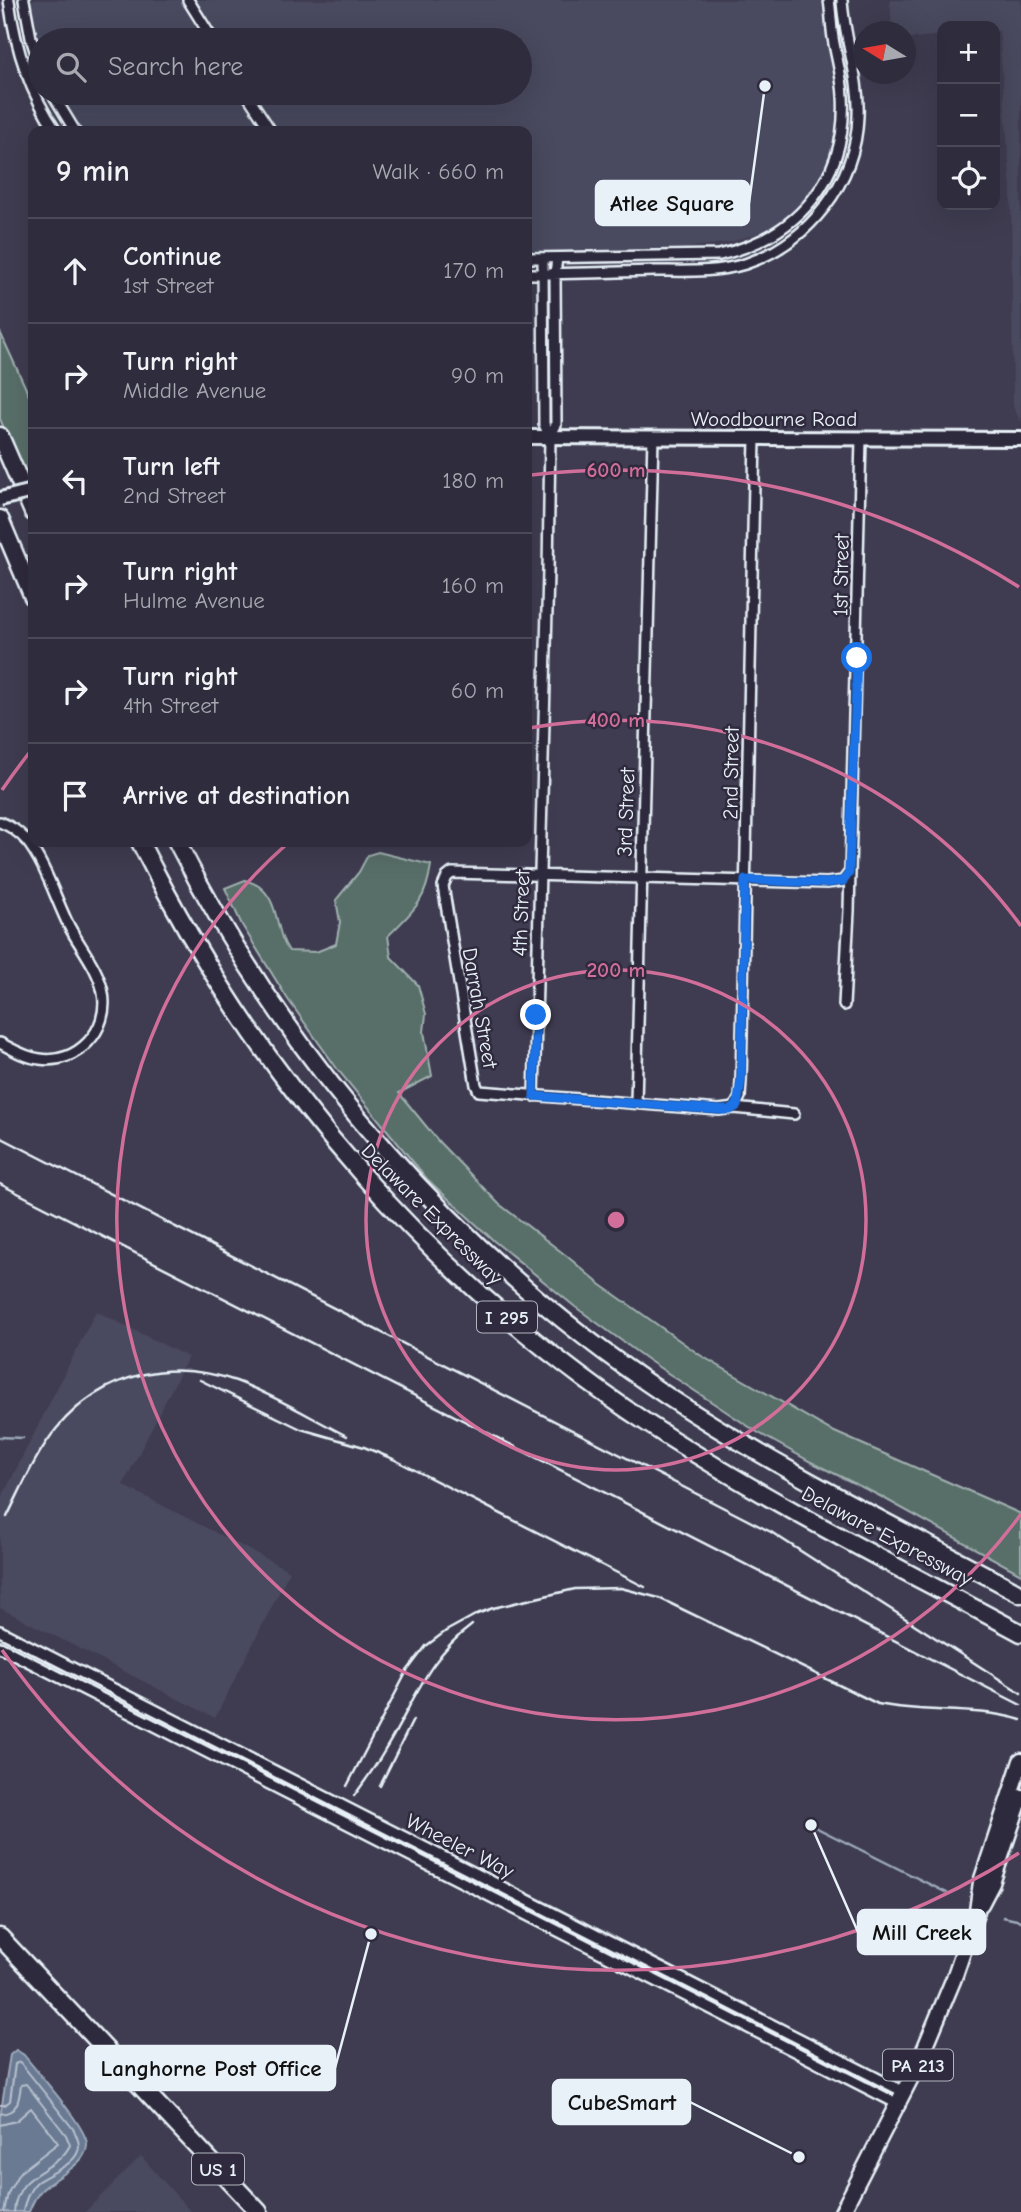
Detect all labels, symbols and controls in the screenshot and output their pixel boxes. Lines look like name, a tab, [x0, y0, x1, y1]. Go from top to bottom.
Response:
north arrow	[853, 21, 916, 84]
map controls	[937, 21, 1000, 210]
button: +	[937, 21, 1000, 84]
search box	[28, 28, 532, 105]
icon: search	[52, 48, 90, 86]
text: Search here	[108, 52, 243, 82]
button: −	[937, 84, 1000, 147]
button: locate	[937, 147, 1000, 210]
text: 9 min	[56, 154, 130, 189]
text: Walk · 660 m	[373, 158, 504, 185]
callout: Atlee Square	[596, 181, 749, 225]
text: Atlee Square	[610, 190, 734, 217]
text: Continue	[123, 242, 221, 272]
icon: ahead	[56, 252, 94, 290]
text: 170 m	[443, 257, 504, 284]
text: 1st Street	[123, 272, 214, 299]
text: Turn right	[123, 347, 237, 377]
icon: right	[56, 357, 94, 395]
text: 90 m	[451, 362, 504, 389]
text: Middle Avenue	[123, 377, 266, 404]
street label: Woodbourne Road	[691, 407, 857, 431]
text: Turn left	[123, 452, 220, 482]
text: 600 m	[586, 458, 646, 482]
icon: left	[56, 462, 94, 500]
text: 180 m	[442, 467, 504, 494]
text: 2nd Street	[123, 482, 225, 509]
street label: 1st Street	[828, 532, 854, 617]
text: Turn right	[123, 557, 237, 587]
icon: right	[56, 567, 94, 605]
text: 160 m	[442, 572, 504, 599]
text: Hulme Avenue	[123, 587, 265, 614]
route start	[841, 642, 872, 673]
text: Turn right	[123, 662, 237, 692]
icon: right	[56, 672, 94, 710]
text: 60 m	[451, 677, 504, 704]
text: 4th Street	[123, 692, 218, 719]
text: 400 m	[587, 708, 645, 732]
street label: 2nd Street	[718, 725, 744, 820]
street label: 3rd Street	[612, 766, 640, 857]
icon: arrive	[56, 777, 94, 815]
text: Arrive at destination	[123, 781, 350, 811]
street label: 4th Street	[507, 868, 535, 957]
street label: Darrah Street	[458, 946, 503, 1071]
text: 200 m	[587, 958, 645, 982]
route end	[520, 999, 551, 1030]
street label: Delaware Expressway	[356, 1138, 508, 1290]
centre of rings	[604, 1208, 628, 1232]
road number: I 295	[477, 1302, 537, 1332]
street label: Delaware Expressway	[798, 1481, 977, 1591]
street label: Wheeler Way	[402, 1809, 519, 1884]
callout: Mill Creek	[858, 1910, 985, 1954]
text: Mill Creek	[872, 1919, 972, 1946]
callout: Langhorne Post Office	[86, 2046, 335, 2090]
road number: PA 213	[883, 2050, 953, 2080]
text: Langhorne Post Office	[100, 2055, 322, 2082]
callout: CubeSmart	[553, 2080, 690, 2124]
text: CubeSmart	[568, 2089, 677, 2116]
road number: US 1	[192, 2154, 244, 2184]

